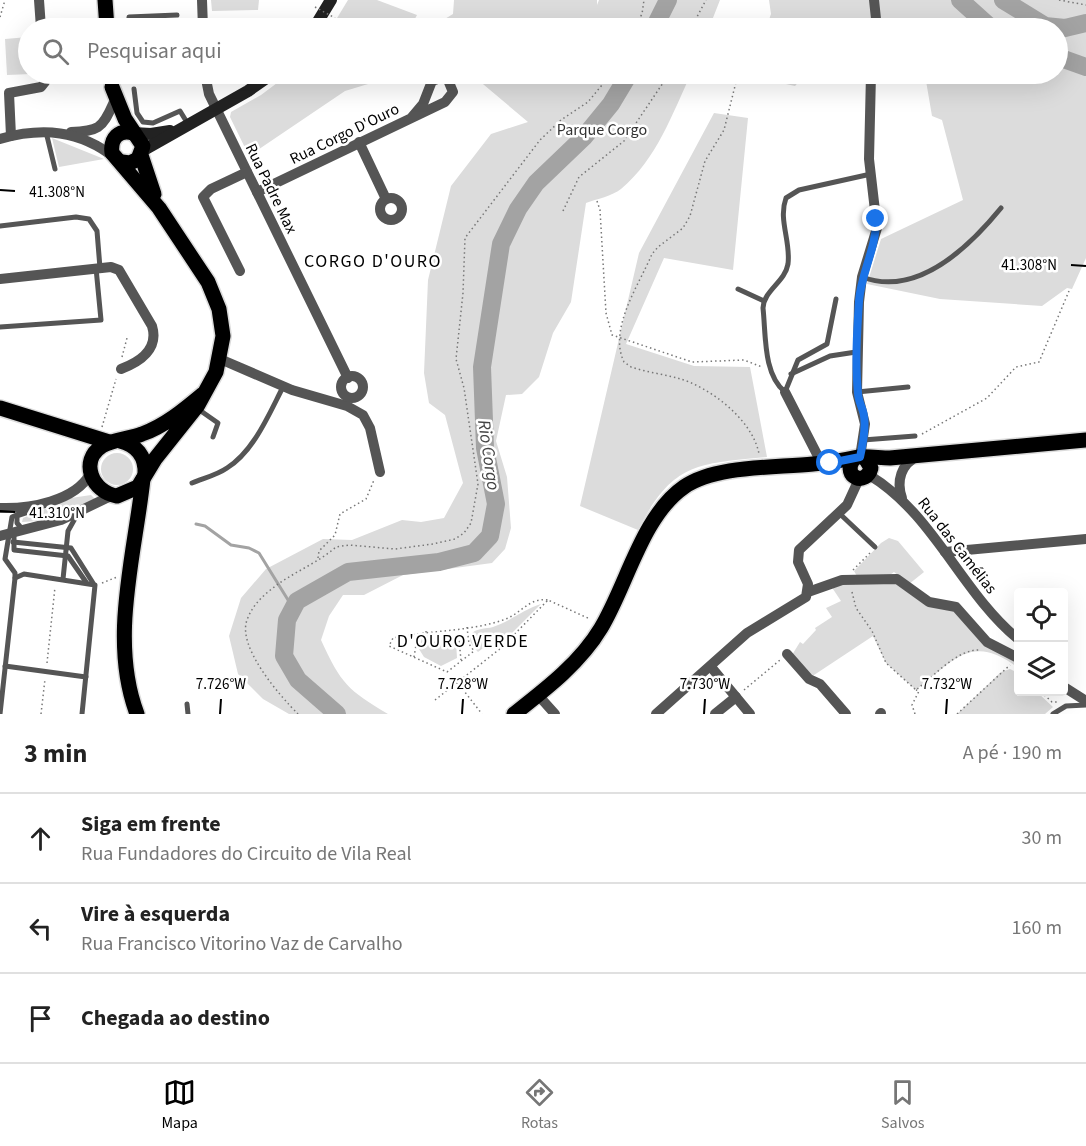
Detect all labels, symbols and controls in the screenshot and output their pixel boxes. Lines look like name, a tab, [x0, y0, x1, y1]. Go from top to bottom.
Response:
search box	[18, 18, 1068, 84]
icon: search	[39, 35, 72, 68]
text: Pesquisar aqui	[87, 35, 222, 67]
street label: Rua Corgo D'Ouro	[286, 98, 403, 170]
park label: Parque Corgo	[557, 119, 647, 141]
street label: Rua Padre Max	[240, 140, 302, 237]
text: 41.308°N	[29, 182, 85, 203]
route end	[862, 205, 888, 231]
district label: CORGO D'OURO	[304, 249, 442, 274]
text: 41.308°N	[1001, 255, 1057, 276]
water label: Rio Corgo	[471, 418, 506, 492]
route start	[816, 449, 842, 475]
street label: Rua das Camélias	[912, 493, 1002, 599]
text: 41.310°N	[29, 503, 85, 524]
map controls	[1014, 588, 1068, 696]
button: locate	[1014, 588, 1068, 642]
district label: D'OURO VERDE	[397, 629, 529, 654]
button: layers	[1014, 642, 1068, 696]
text: 7.726°W	[196, 674, 246, 695]
text: 7.728°W	[438, 674, 488, 695]
text: 7.730°W	[680, 674, 730, 695]
text: 7.732°W	[922, 674, 972, 695]
text: 3 min	[24, 735, 87, 772]
text: A pé · 190 m	[963, 739, 1062, 767]
text: Siga em frente	[81, 808, 221, 840]
icon: ahead	[24, 822, 57, 855]
text: 30 m	[1022, 824, 1062, 852]
text: Rua Fundadores do Circuito de Vila Real	[81, 840, 412, 868]
text: Vire à esquerda	[81, 898, 230, 930]
icon: left	[24, 912, 57, 945]
text: 160 m	[1012, 914, 1062, 942]
text: Rua Francisco Vitorino Vaz de Carvalho	[81, 930, 403, 958]
icon: arrive	[24, 1002, 57, 1035]
text: Chegada ao destino	[81, 1002, 270, 1034]
tab: Mapa	[161, 1076, 198, 1134]
tab: Rotas	[521, 1076, 558, 1134]
tab: Salvos	[881, 1076, 924, 1134]

